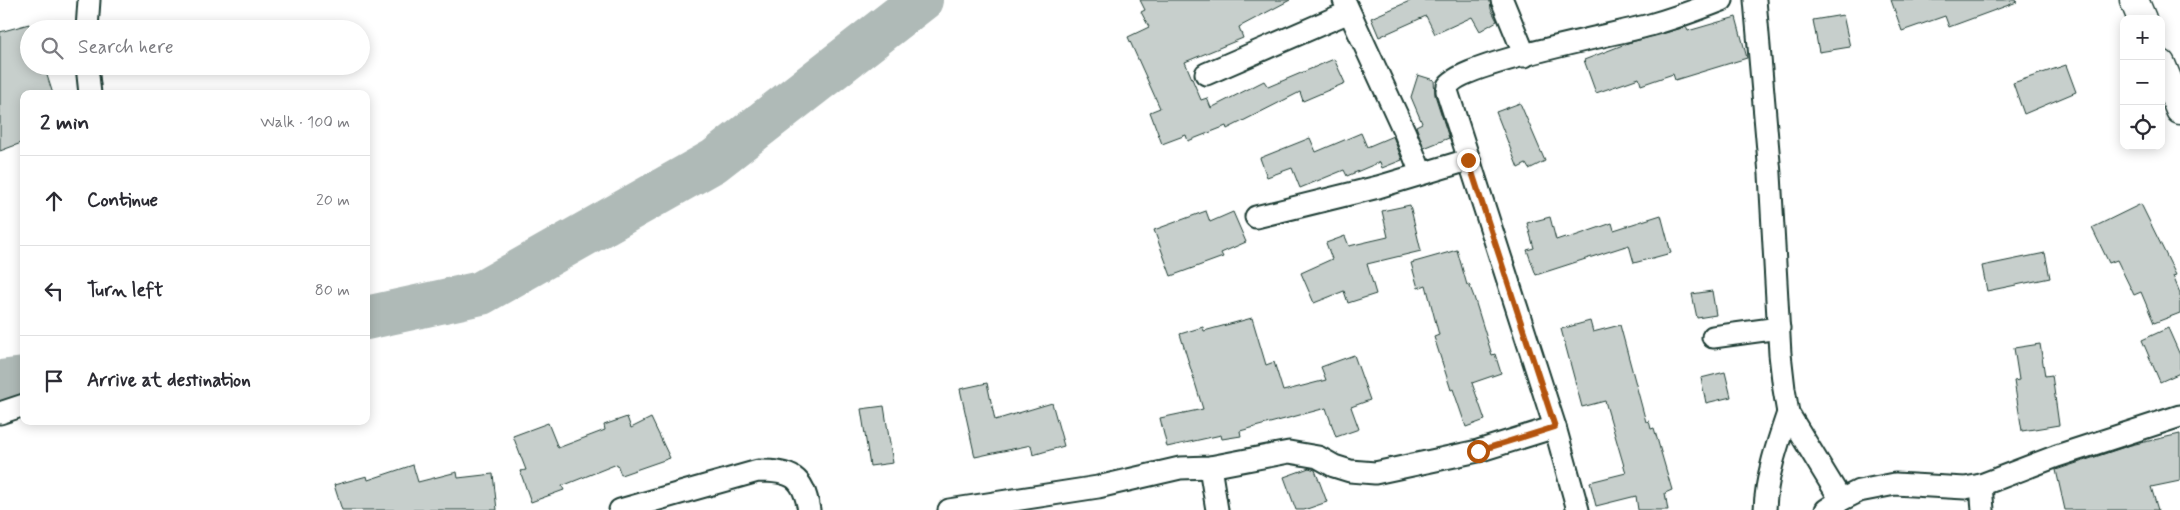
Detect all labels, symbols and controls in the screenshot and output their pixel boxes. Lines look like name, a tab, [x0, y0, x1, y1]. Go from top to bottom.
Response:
map controls	[2120, 15, 2165, 150]
button: +	[2120, 15, 2165, 60]
search box	[20, 20, 370, 75]
icon: search	[38, 34, 66, 62]
text: Search here	[78, 35, 174, 60]
button: −	[2120, 60, 2165, 105]
button: locate	[2120, 105, 2165, 150]
text: 2 min	[40, 109, 89, 137]
text: Walk · 100 m	[260, 112, 350, 133]
route end	[1457, 149, 1480, 172]
icon: ahead	[40, 187, 68, 215]
text: Continue	[87, 188, 158, 213]
text: 20 m	[316, 190, 350, 211]
icon: left	[40, 277, 68, 305]
text: Turn left	[87, 278, 163, 303]
text: 80 m	[315, 280, 350, 301]
icon: arrive	[40, 367, 68, 395]
text: Arrive at destination	[87, 368, 251, 393]
route start	[1467, 440, 1490, 463]

